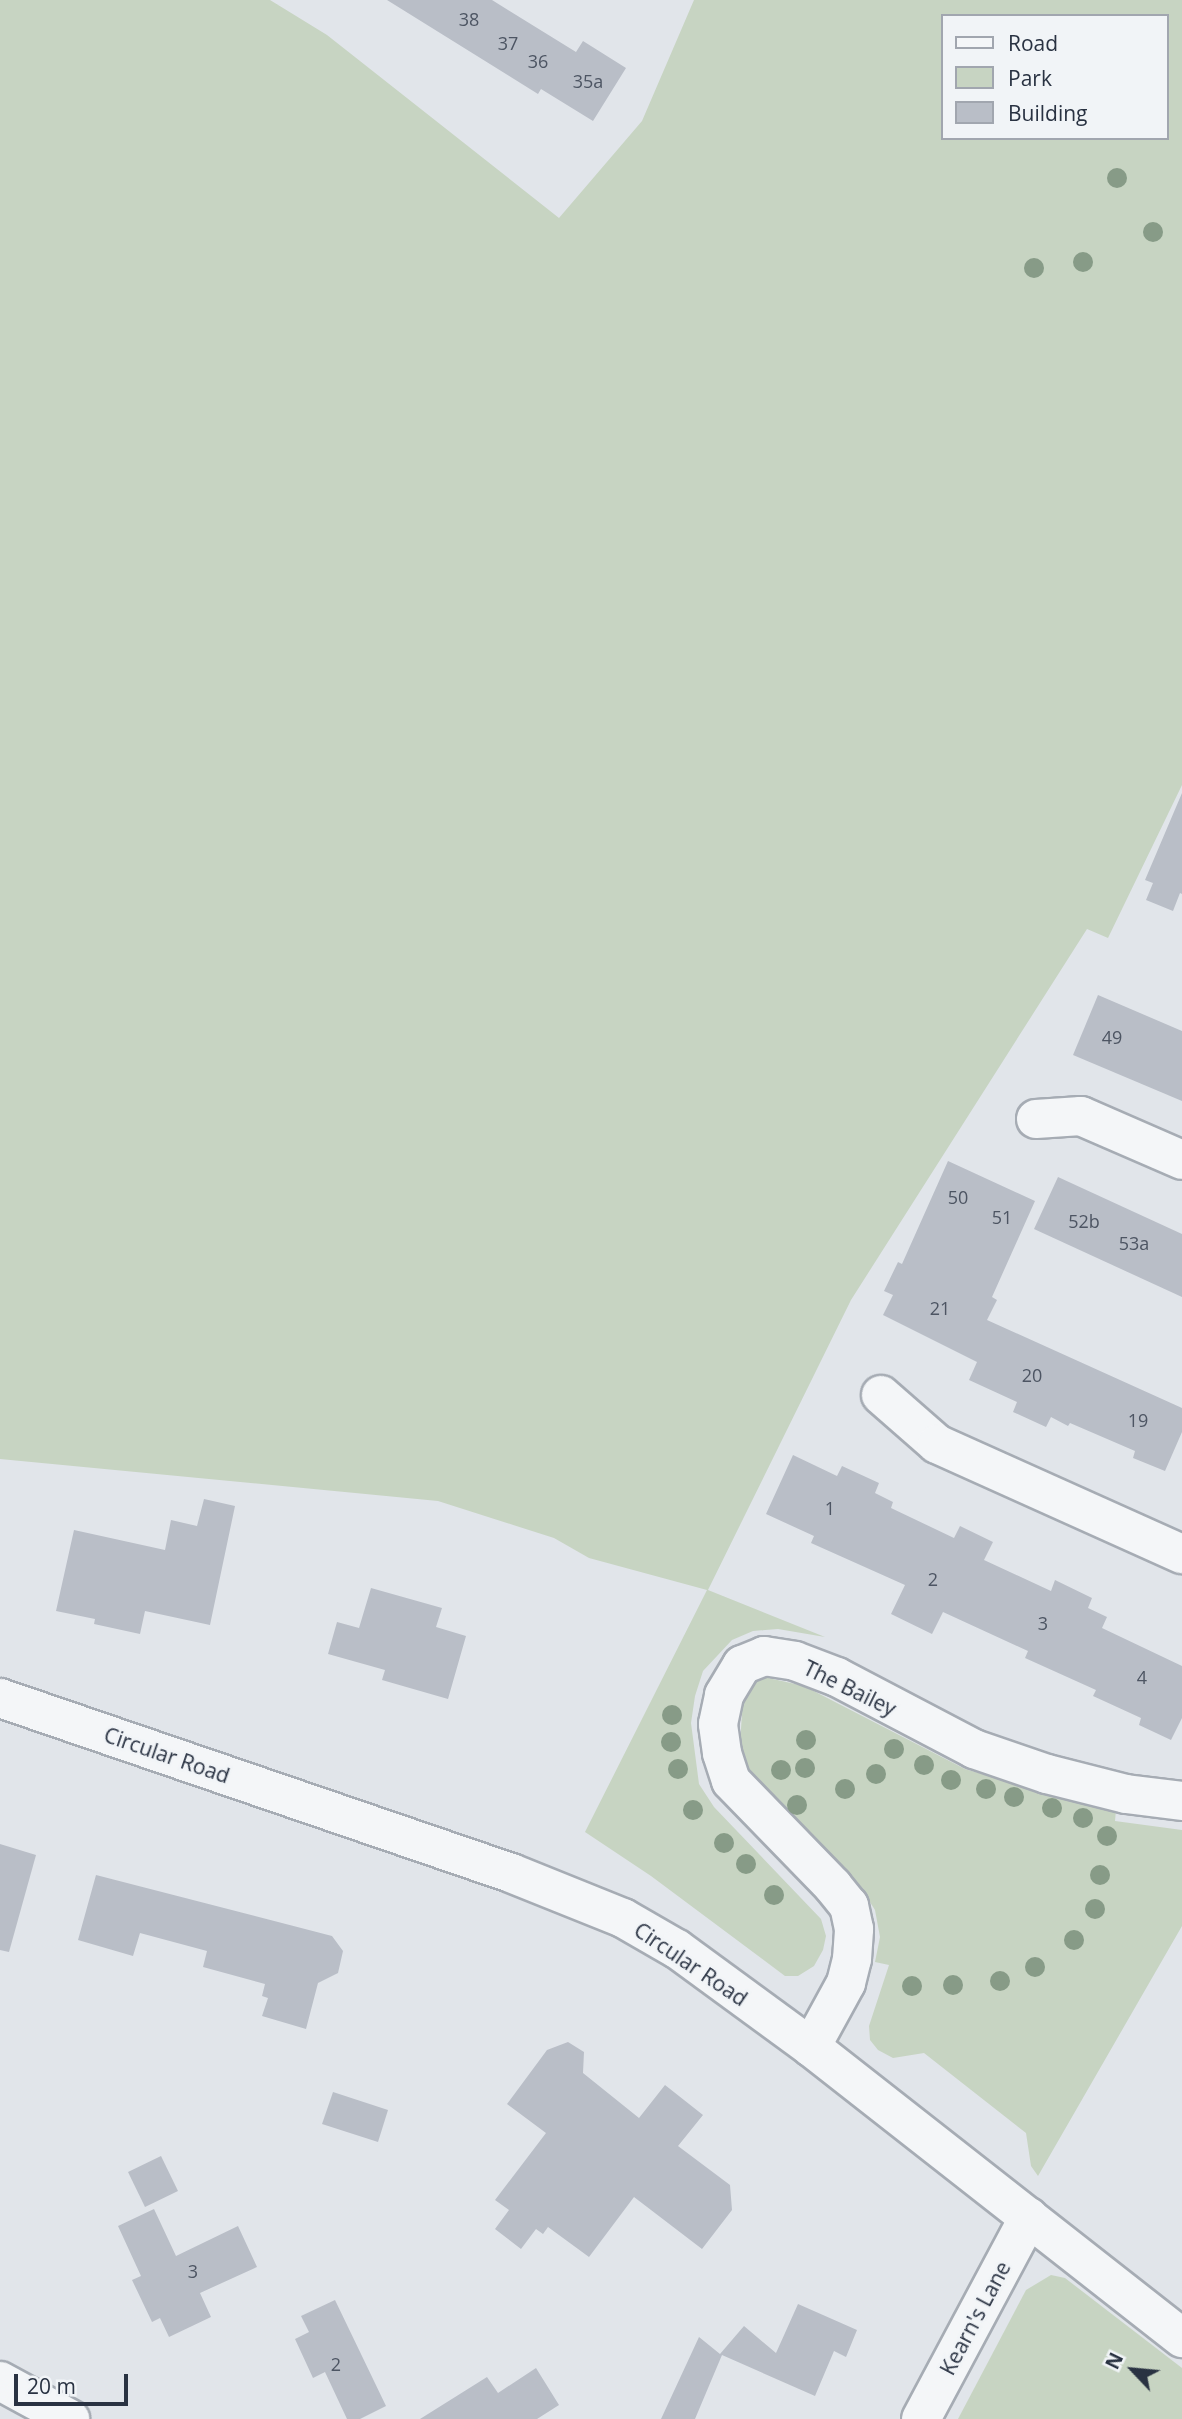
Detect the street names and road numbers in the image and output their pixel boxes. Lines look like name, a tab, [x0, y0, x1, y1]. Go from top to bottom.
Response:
street label: The Bailey	[800, 1655, 900, 1721]
street label: Circular Road	[101, 1722, 233, 1788]
street label: Circular Road	[630, 1917, 752, 2011]
street label: Kearn's Lane	[934, 2257, 1016, 2379]

